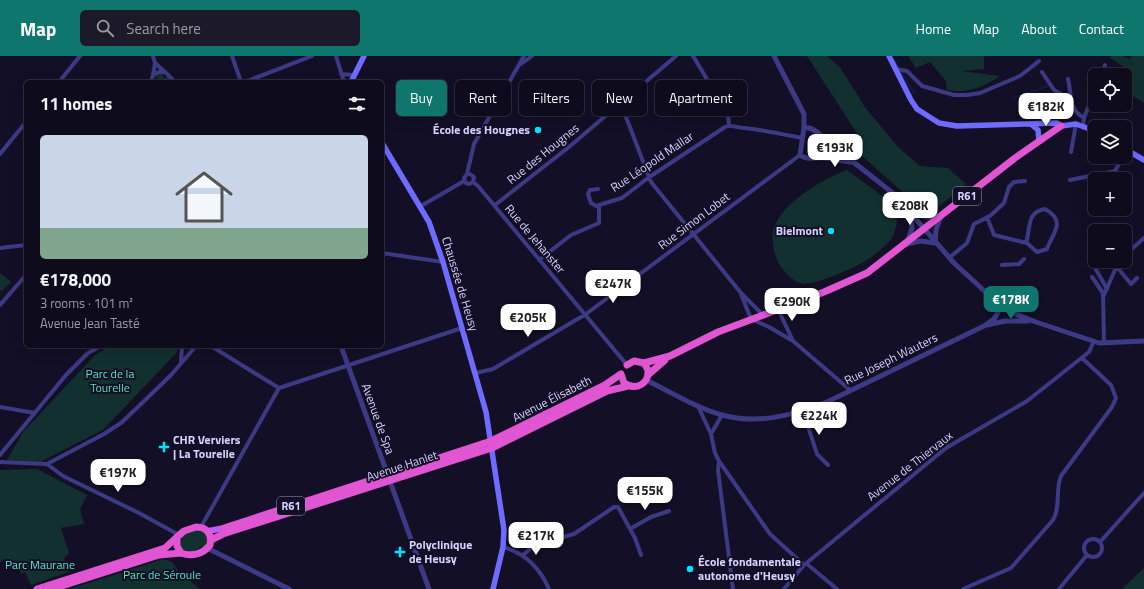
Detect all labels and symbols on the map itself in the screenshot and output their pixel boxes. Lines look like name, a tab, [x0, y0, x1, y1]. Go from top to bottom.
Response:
pin: €182K	[1018, 93, 1074, 127]
street label: Rue des Hougnes	[502, 118, 583, 189]
place label: École des Hougnes	[433, 120, 530, 139]
marker: École des Hougnes	[533, 125, 543, 135]
street label: Rue Léopold Mallar	[606, 127, 697, 197]
pin: €193K	[807, 134, 863, 168]
street label: Rue Simon Lobet	[654, 187, 734, 254]
road number: R61	[953, 187, 981, 205]
pin: €208K	[882, 192, 938, 226]
street label: Rue de Jehanster	[501, 200, 570, 278]
place label: Bielmont	[776, 221, 824, 240]
marker: Bielmont	[826, 226, 836, 236]
street label: Chaussée de Heusy	[437, 234, 484, 334]
pin: €247K	[585, 270, 641, 304]
pin: €178K	[983, 286, 1039, 320]
pin: €290K	[764, 288, 820, 322]
pin: €205K	[500, 304, 556, 338]
street label: Rue Joseph Wauters	[841, 327, 941, 389]
park label: Parc de la Tourelle	[86, 364, 134, 397]
street label: Avenue Élisabeth	[509, 370, 595, 427]
street label: Avenue de Spa	[357, 381, 400, 457]
pin: €224K	[791, 402, 847, 436]
street label: Avenue de Thiervaux	[863, 426, 957, 505]
place label: CHR Verviers | La Tourelle	[173, 430, 241, 463]
marker: CHR Verviers | La Tourelle	[158, 441, 170, 453]
street label: Avenue Hanlet	[364, 445, 441, 486]
pin: €197K	[90, 459, 146, 493]
pin: €155K	[617, 477, 673, 511]
road number: R61	[277, 497, 305, 515]
pin: €217K	[508, 522, 564, 556]
place label: Polyclinique de Heusy	[409, 535, 472, 568]
marker: Polyclinique de Heusy	[394, 546, 406, 558]
place label: École fondamentale autonome d'Heusy	[698, 552, 801, 585]
park label: Parc Maurane	[5, 555, 75, 574]
marker: École fondamentale autonome d'Heusy	[685, 564, 695, 574]
park label: Parc de Séroule	[123, 565, 201, 584]

